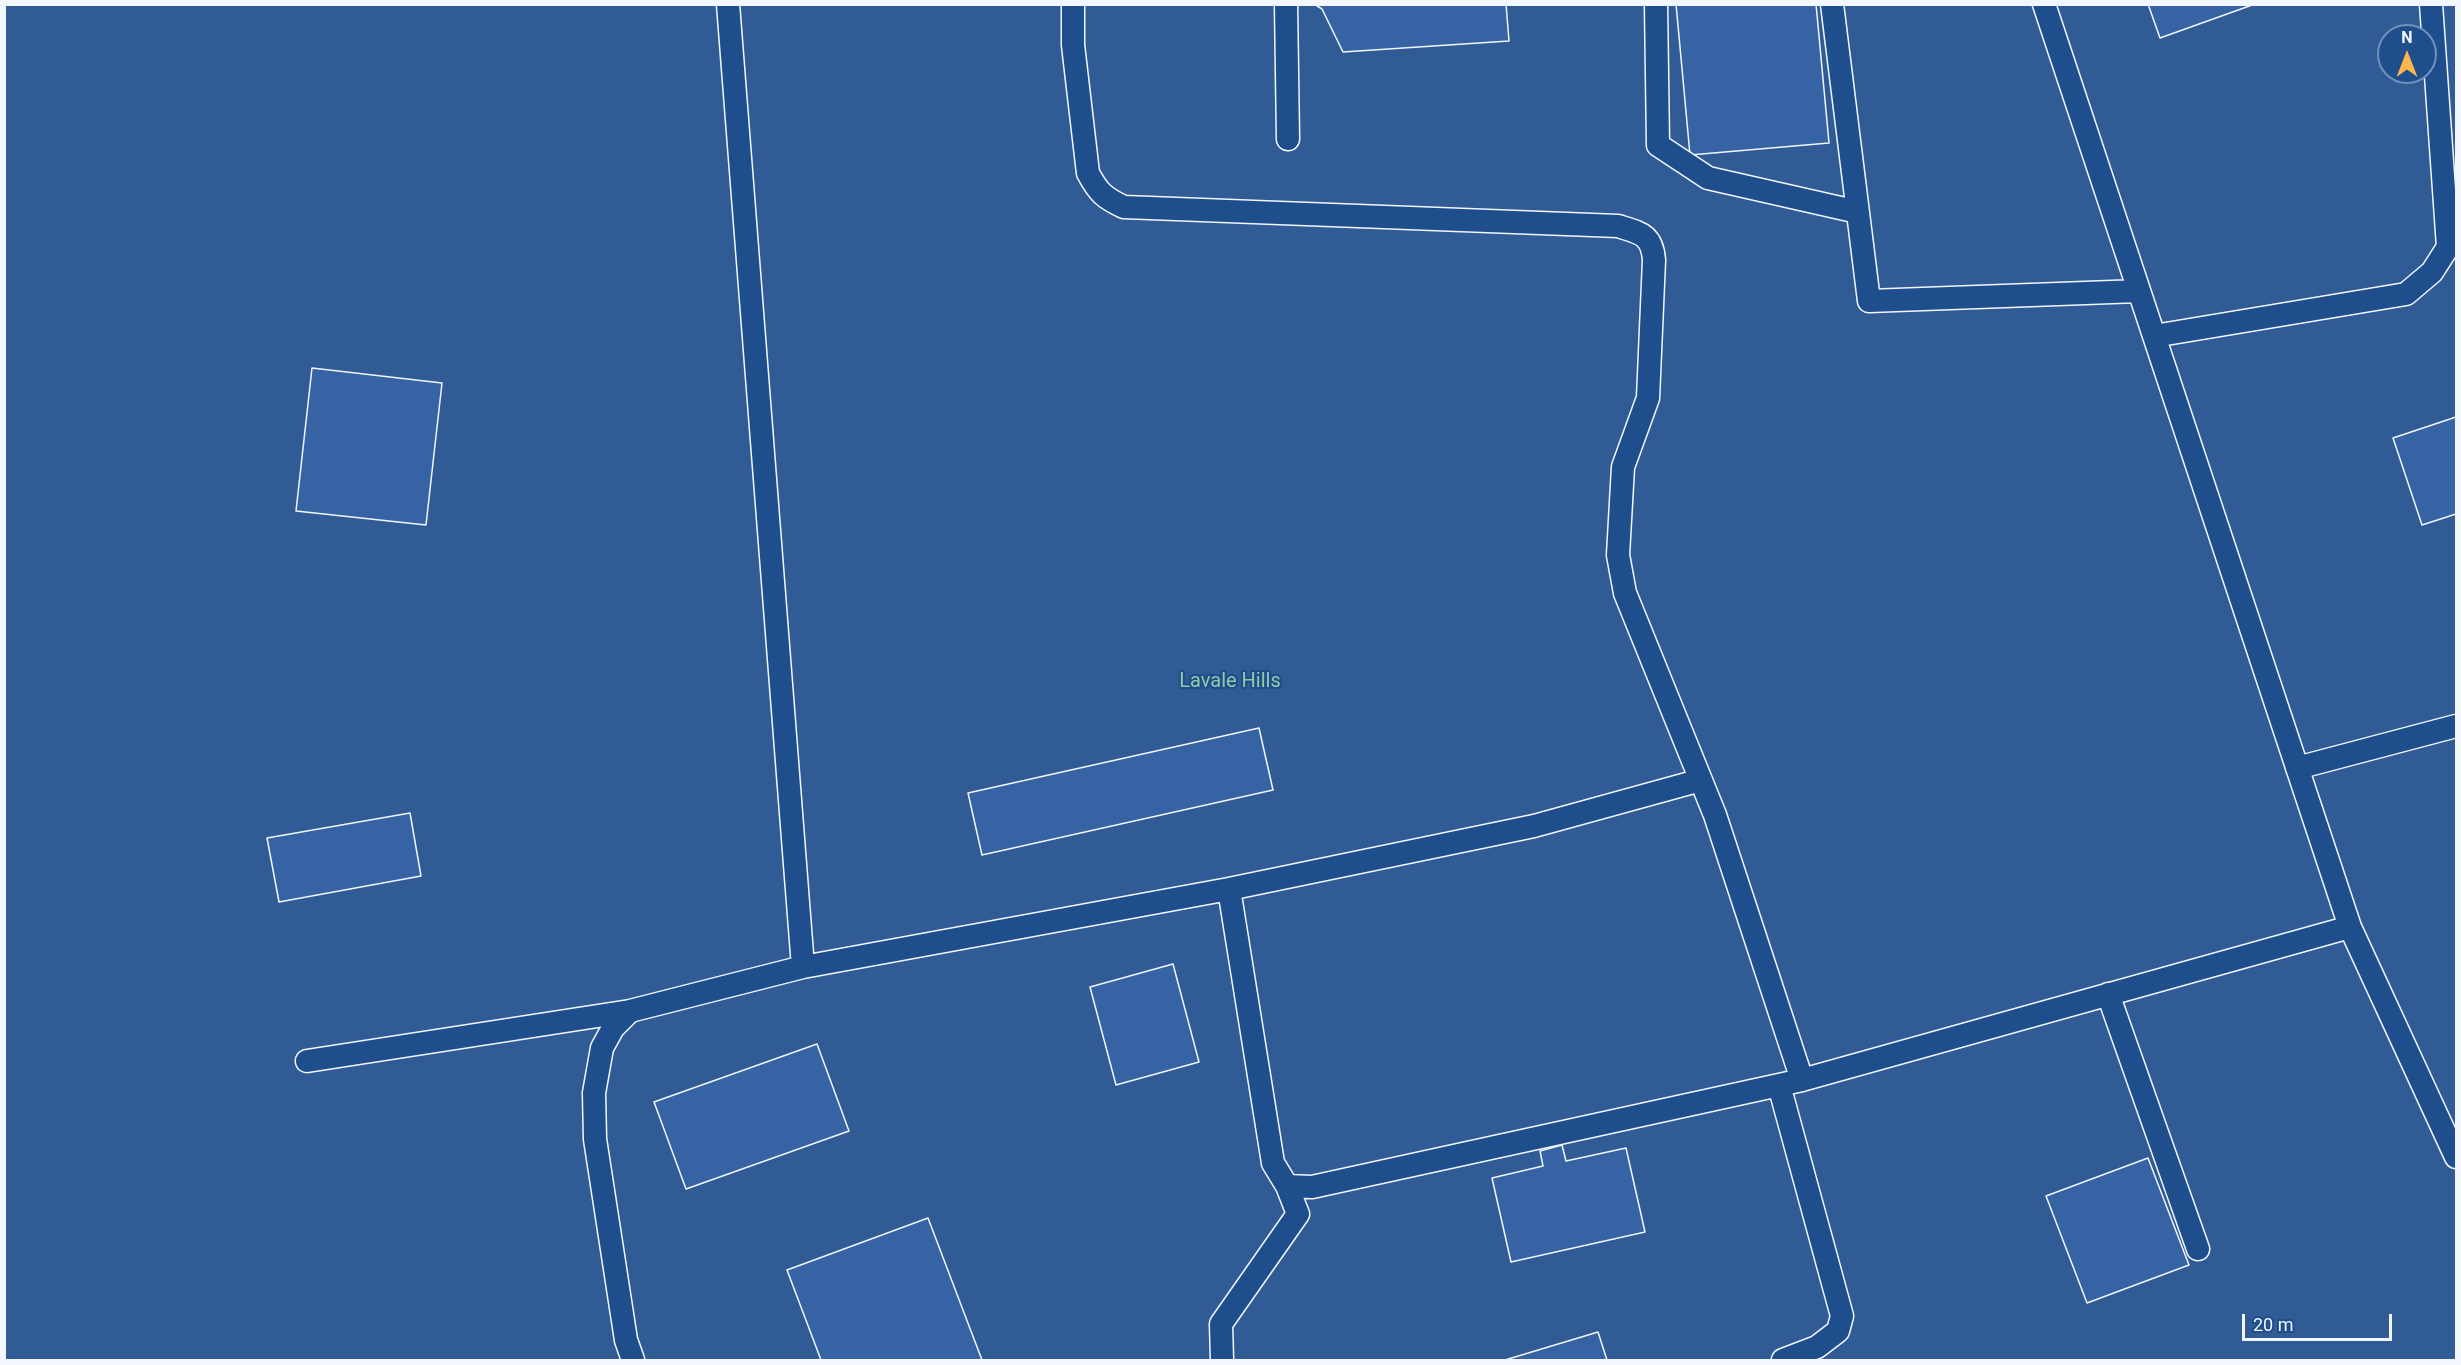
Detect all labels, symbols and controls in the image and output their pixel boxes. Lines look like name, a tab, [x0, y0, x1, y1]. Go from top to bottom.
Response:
north arrow	[2377, 24, 2437, 84]
text: N	[2401, 28, 2413, 47]
park label: Lavale Hills	[1179, 670, 1281, 694]
scale bar	[2245, 1302, 2395, 1340]
text: 20 m	[2253, 1314, 2293, 1335]

